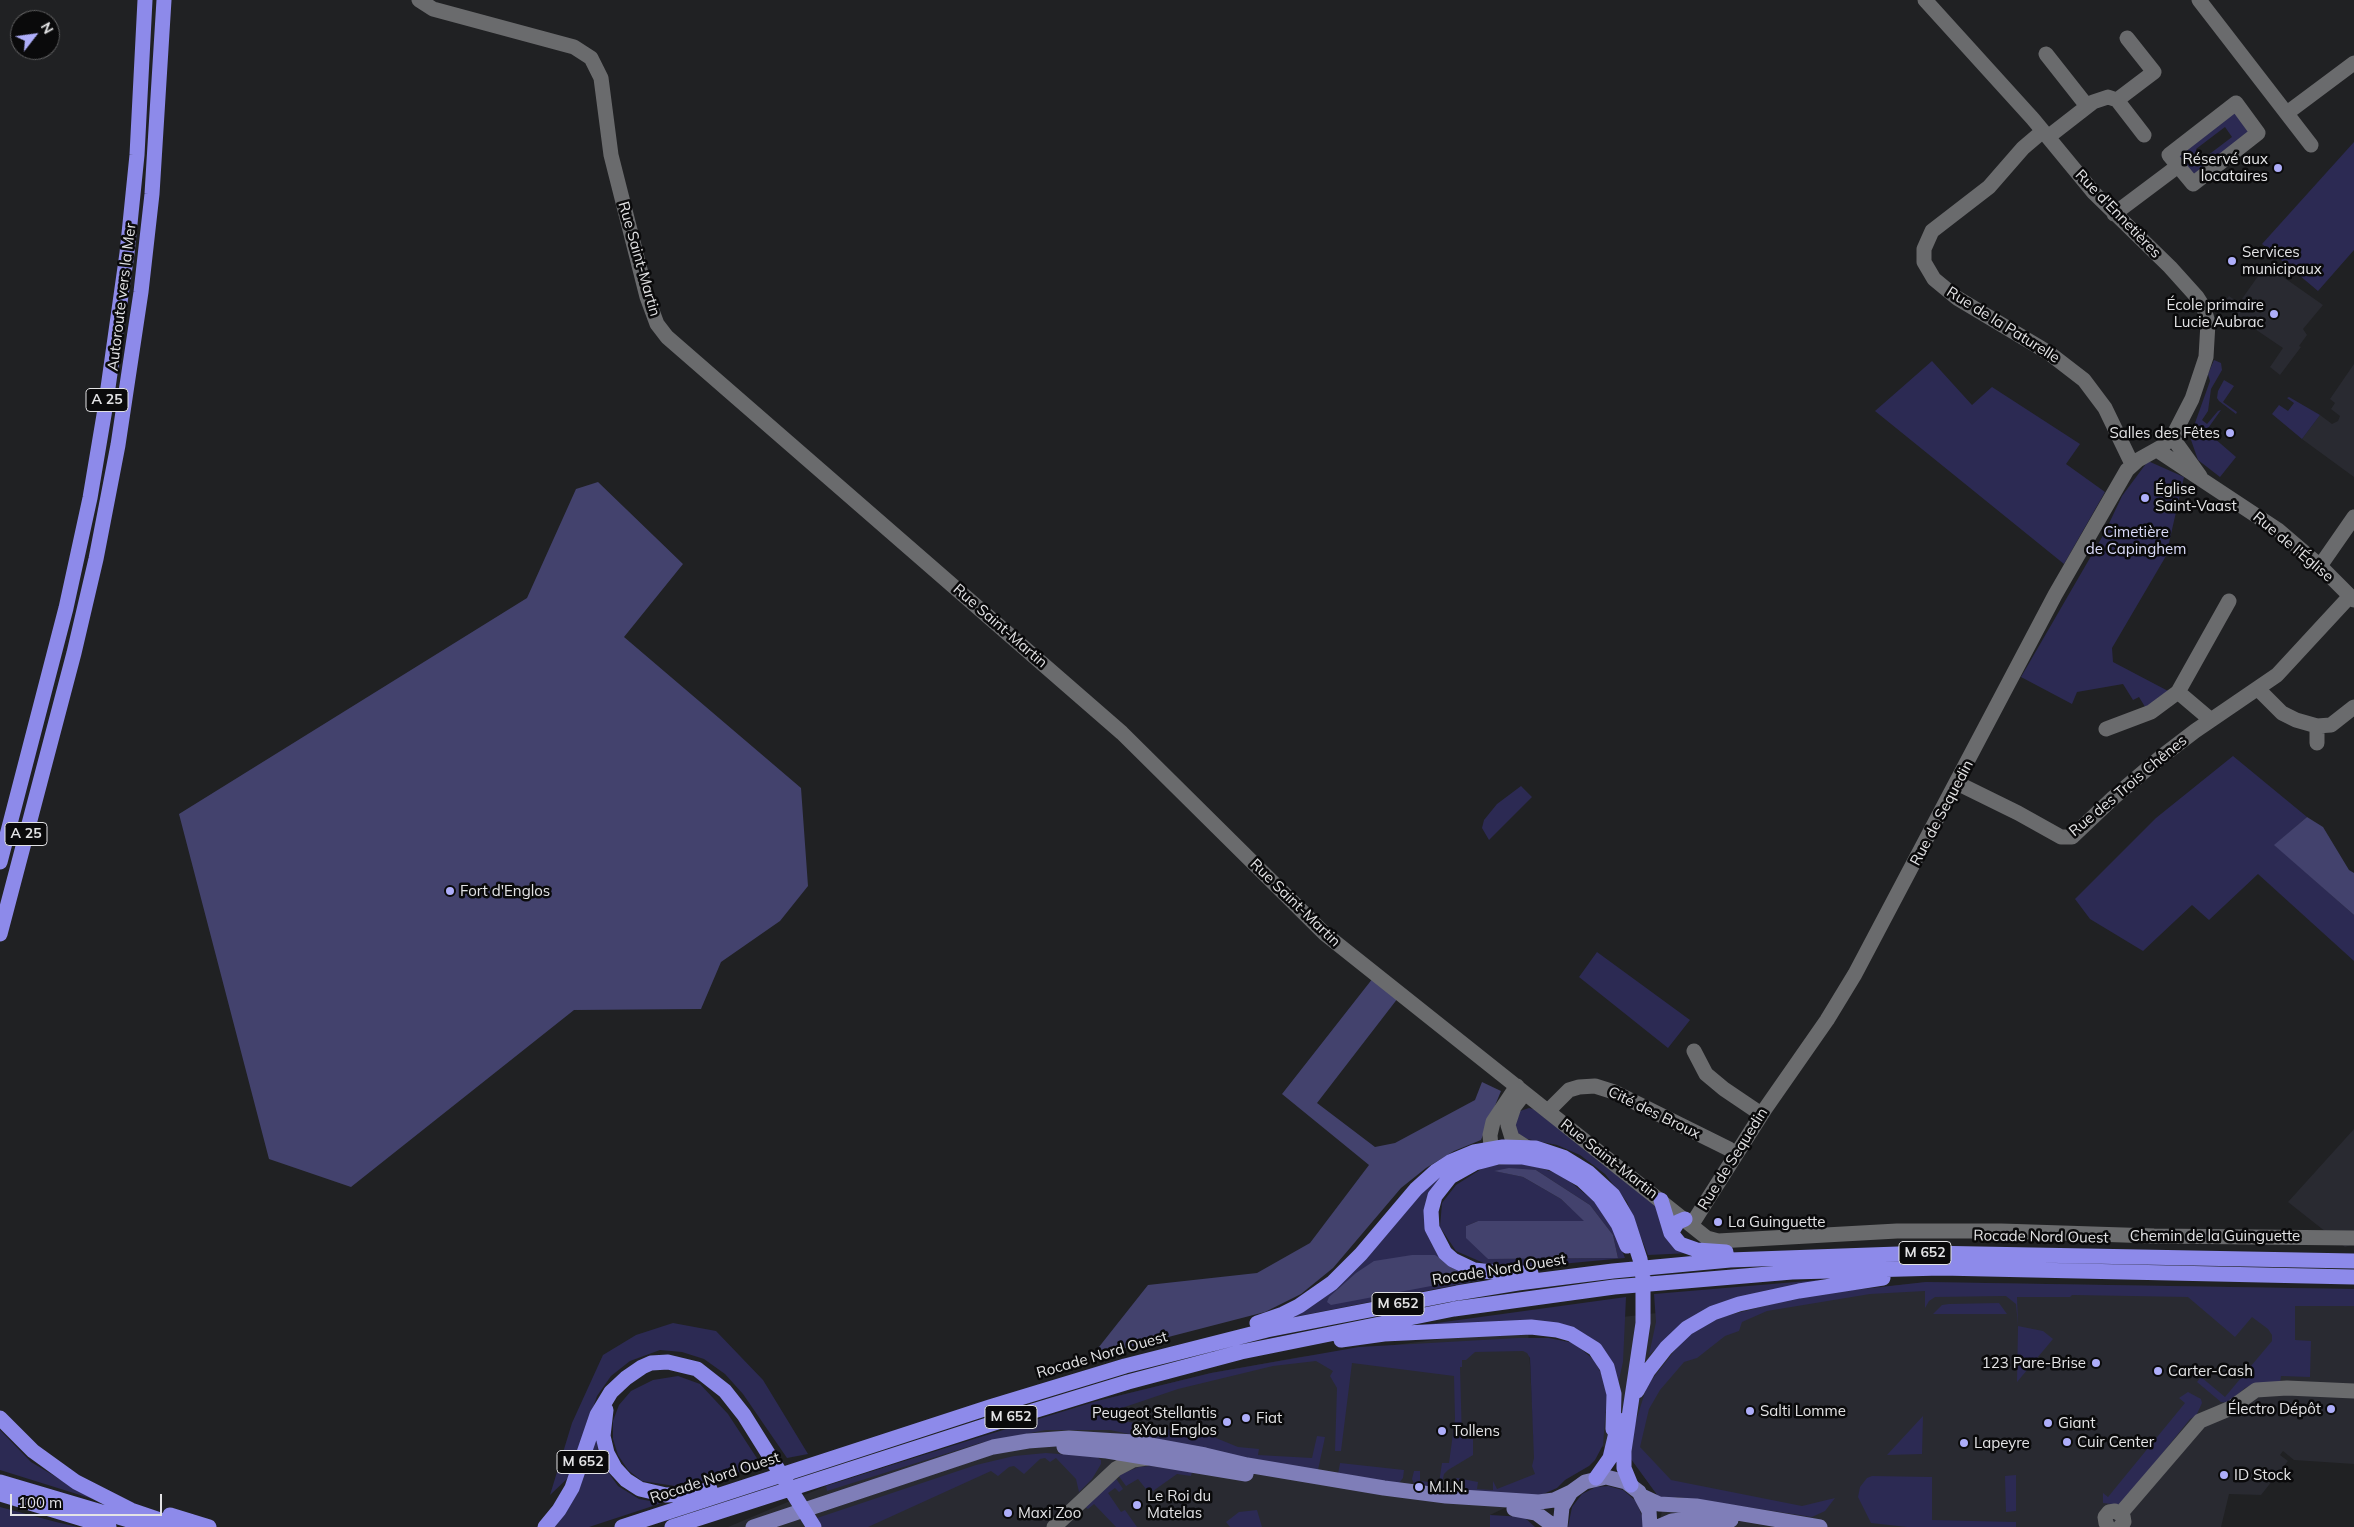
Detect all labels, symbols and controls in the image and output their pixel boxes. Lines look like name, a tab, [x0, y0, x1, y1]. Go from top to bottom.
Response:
north arrow	[10, 10, 60, 60]
text: N	[37, 19, 58, 37]
place label: Réservé aux locataires	[2183, 150, 2268, 185]
marker: Réservé aux locataires	[2272, 162, 2284, 174]
street label: Rue d'Ennetières	[2071, 166, 2165, 262]
street label: Rue Saint-Martin	[614, 199, 664, 319]
street label: Autoroute vers la Mer	[104, 222, 140, 372]
place label: Services municipaux	[2242, 243, 2322, 278]
marker: Services municipaux	[2226, 255, 2238, 267]
street label: Rue de la Paturelle	[1943, 283, 2063, 367]
place label: École primaire Lucie Aubrac	[2166, 296, 2264, 331]
marker: École primaire Lucie Aubrac	[2268, 308, 2280, 320]
road number: A 25	[86, 388, 128, 412]
place label: Salles des Fêtes	[2109, 424, 2220, 442]
marker: Salles des Fêtes	[2224, 427, 2236, 439]
place label: Église Saint-Vaast	[2155, 480, 2237, 515]
marker: Église Saint-Vaast	[2139, 492, 2151, 504]
street label: Rue de l'Église	[2249, 508, 2337, 586]
park label: Cimetière de Capinghem	[2086, 523, 2186, 558]
street label: Rue Saint-Martin	[949, 580, 1051, 672]
street label: Rue des Trois Chênes	[2066, 732, 2190, 840]
street label: Rue de Sequedin	[1907, 757, 1977, 869]
road number: A 25	[5, 822, 47, 846]
street label: Rue Saint-Martin	[1246, 855, 1344, 951]
place label: Fort d'Englos	[460, 882, 550, 900]
marker: Fort d'Englos	[444, 885, 456, 897]
street label: Cité des Broux	[1605, 1083, 1703, 1143]
street label: Rue de Sequedin	[1694, 1105, 1772, 1213]
street label: Rue Saint-Martin	[1557, 1115, 1661, 1203]
place label: La Guinguette	[1728, 1213, 1825, 1231]
marker: La Guinguette	[1712, 1216, 1724, 1228]
street label: Rocade Nord Ouest	[1973, 1227, 2109, 1247]
street label: Chemin de la Guinguette	[2130, 1227, 2300, 1245]
road number: M 652	[1899, 1242, 1951, 1264]
street label: Rocade Nord Ouest	[1431, 1251, 1567, 1289]
road number: M 652	[1372, 1292, 1424, 1316]
street label: Rocade Nord Ouest	[1035, 1328, 1169, 1382]
place label: 123 Pare-Brise	[1982, 1354, 2086, 1372]
marker: 123 Pare-Brise	[2090, 1357, 2102, 1369]
place label: Carter-Cash	[2168, 1362, 2253, 1380]
marker: Carter-Cash	[2152, 1365, 2164, 1377]
place label: Électro Dépôt	[2228, 1400, 2321, 1418]
place label: Salti Lomme	[1760, 1402, 1846, 1420]
marker: Électro Dépôt	[2325, 1403, 2337, 1415]
place label: Peugeot Stellantis &You Englos	[1092, 1404, 1217, 1439]
road number: M 652	[985, 1405, 1037, 1428]
marker: Salti Lomme	[1744, 1405, 1756, 1417]
place label: Fiat	[1256, 1409, 1282, 1427]
marker: Fiat	[1240, 1412, 1252, 1424]
place label: Giant	[2058, 1414, 2096, 1432]
marker: Peugeot Stellantis &You Englos	[1221, 1416, 1233, 1428]
marker: Giant	[2042, 1417, 2054, 1429]
place label: Tollens	[1452, 1422, 1500, 1440]
marker: Tollens	[1436, 1425, 1448, 1437]
place label: Cuir Center	[2077, 1433, 2154, 1451]
place label: Lapeyre	[1974, 1434, 2030, 1452]
marker: Cuir Center	[2061, 1436, 2073, 1448]
marker: Lapeyre	[1958, 1437, 1970, 1449]
street label: Rocade Nord Ouest	[648, 1449, 782, 1507]
road number: M 652	[557, 1450, 609, 1474]
place label: ID Stock	[2234, 1466, 2291, 1484]
marker: ID Stock	[2218, 1469, 2230, 1481]
place label: M.I.N.	[1429, 1478, 1467, 1496]
marker: M.I.N.	[1413, 1481, 1425, 1493]
scale bar	[12, 1484, 165, 1516]
place label: Le Roi du Matelas	[1147, 1487, 1211, 1522]
text: 100 m	[18, 1493, 62, 1512]
marker: Le Roi du Matelas	[1131, 1499, 1143, 1511]
place label: Maxi Zoo	[1018, 1504, 1081, 1522]
marker: Maxi Zoo	[1002, 1507, 1014, 1519]

